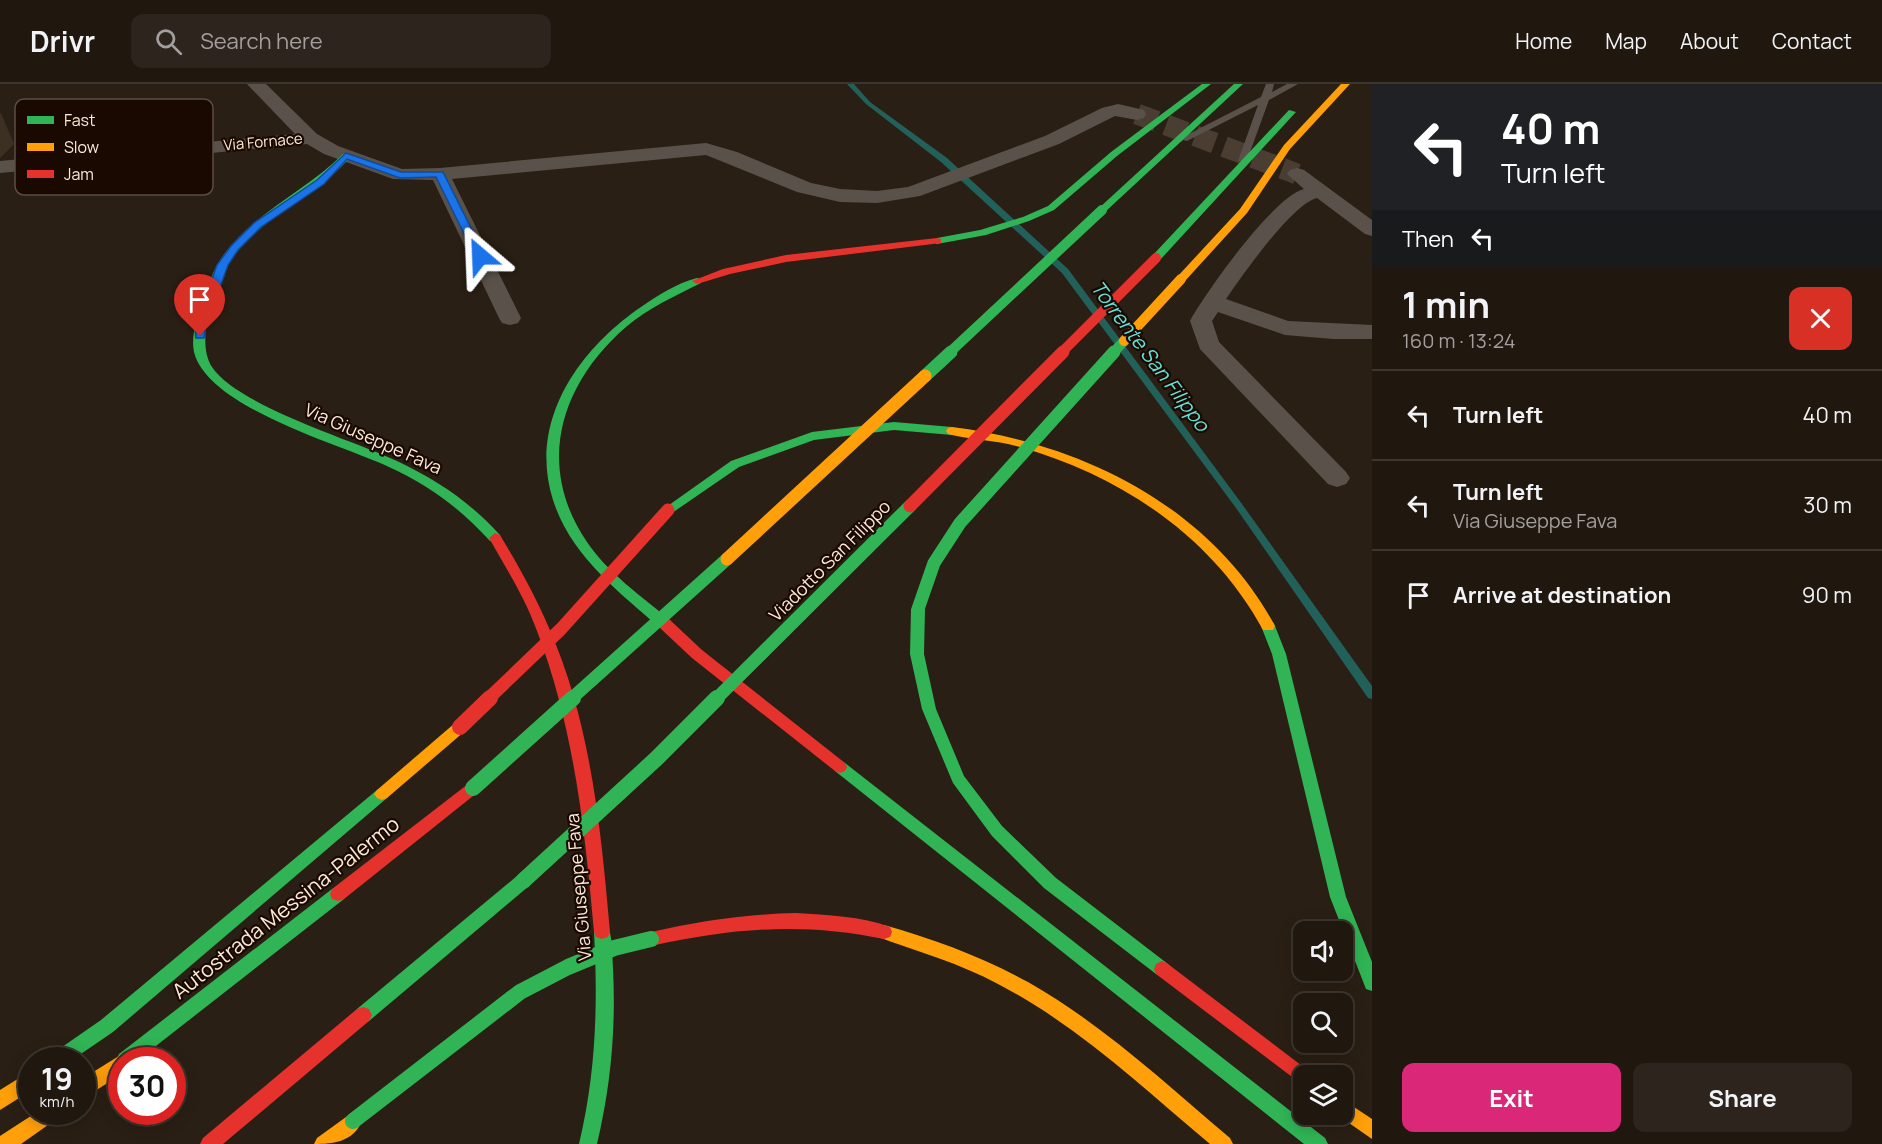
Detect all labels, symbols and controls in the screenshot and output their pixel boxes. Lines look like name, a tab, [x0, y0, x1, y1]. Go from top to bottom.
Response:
search box	[131, 14, 551, 68]
text: Drivr	[30, 22, 95, 60]
icon: search	[152, 25, 185, 58]
text: Search here	[200, 26, 323, 56]
text: Home	[1515, 27, 1572, 55]
text: Map	[1605, 27, 1647, 55]
text: About	[1680, 27, 1739, 55]
text: Contact	[1772, 27, 1852, 55]
legend	[15, 99, 213, 195]
text: 40 m	[1501, 99, 1600, 157]
icon: left	[1402, 108, 1480, 186]
text: Fast	[64, 109, 95, 131]
street label: Via Fornace	[223, 128, 304, 155]
text: Slow	[64, 136, 99, 158]
text: Turn left	[1501, 154, 1605, 191]
text: Jam	[64, 163, 94, 185]
icon: left	[1466, 222, 1499, 255]
position arrow	[448, 224, 512, 288]
text: Then	[1402, 224, 1454, 254]
pin	[174, 274, 225, 336]
water label: Torrente San Filippo	[1085, 275, 1217, 437]
text: 1 min	[1402, 280, 1490, 329]
icon: arrive	[183, 283, 216, 316]
button: close	[1789, 287, 1852, 350]
text: 160 m · 13:24	[1402, 327, 1516, 354]
street label: Via Giuseppe Fava	[301, 397, 446, 479]
icon: left	[1402, 399, 1435, 432]
text: Turn left	[1453, 400, 1543, 430]
text: 40 m	[1803, 400, 1852, 430]
text: Turn left	[1453, 477, 1543, 507]
icon: left	[1402, 489, 1435, 522]
text: 30 m	[1803, 490, 1852, 520]
street label: Viadotto San Filippo	[763, 494, 895, 626]
text: Via Giuseppe Fava	[1453, 507, 1617, 534]
icon: arrive	[1402, 579, 1435, 612]
text: Arrive at destination	[1453, 580, 1671, 610]
text: 90 m	[1802, 580, 1852, 610]
street label: Autostrada Messina-Palermo	[166, 810, 405, 1005]
street label: Via Giuseppe Fava	[560, 812, 596, 962]
map controls	[1293, 921, 1353, 1125]
button: sound	[1293, 921, 1353, 981]
button: search	[1293, 993, 1353, 1053]
speed limit sign: 30	[108, 1047, 186, 1125]
text: 19	[41, 1058, 73, 1099]
button: Exit	[1402, 1063, 1621, 1132]
button: Share	[1633, 1063, 1852, 1132]
button: layers	[1293, 1065, 1353, 1125]
text: km/h	[40, 1091, 74, 1112]

